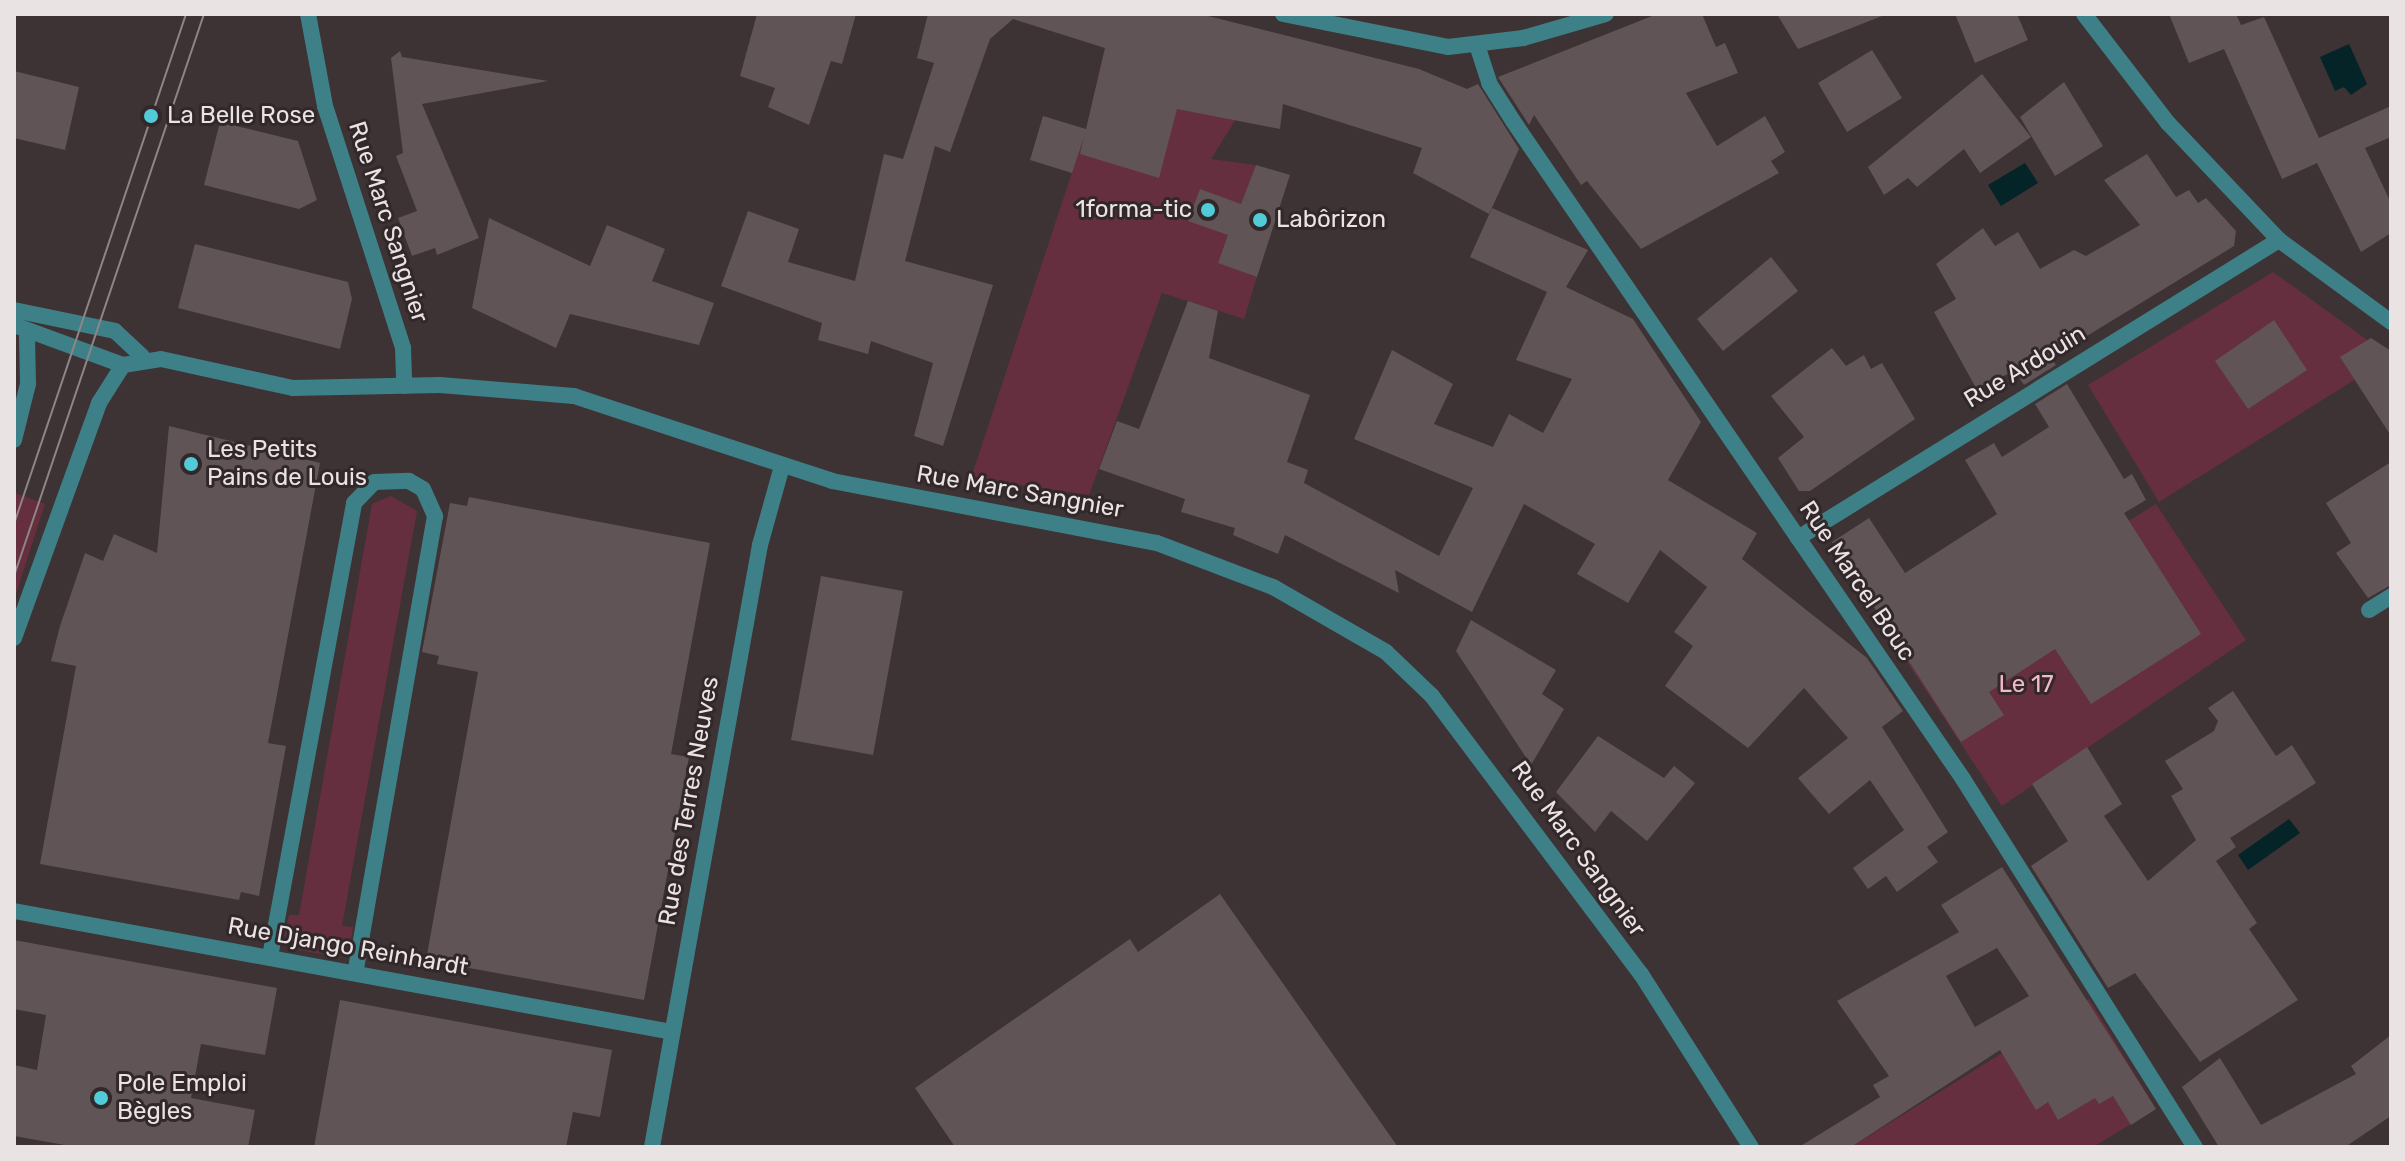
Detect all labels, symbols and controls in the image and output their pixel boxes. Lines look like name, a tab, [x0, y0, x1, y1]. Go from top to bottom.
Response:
place label: La Belle Rose	[167, 102, 315, 130]
marker: La Belle Rose	[142, 107, 160, 125]
street label: Rue Marc Sangnier	[342, 118, 434, 326]
place label: 1forma-tic	[1076, 196, 1192, 224]
marker: 1forma-tic	[1199, 201, 1217, 219]
place label: Labôrizon	[1276, 206, 1386, 234]
marker: Labôrizon	[1251, 211, 1269, 229]
street label: Rue Ardouin	[1959, 319, 2091, 415]
place label: Les Petits Pains de Louis	[207, 436, 367, 492]
marker: Les Petits Pains de Louis	[182, 455, 200, 473]
street label: Rue Marc Sangnier	[914, 460, 1126, 524]
street label: Rue Marcel Bouc	[1793, 496, 1921, 666]
park label: Le 17	[1998, 671, 2054, 699]
street label: Rue des Terres Neuves	[653, 674, 725, 928]
street label: Rue Marc Sangnier	[1505, 756, 1651, 942]
street label: Rue Django Reinhardt	[226, 912, 470, 982]
place label: Pole Emploi Bègles	[117, 1070, 247, 1126]
marker: Pole Emploi Bègles	[92, 1089, 110, 1107]

